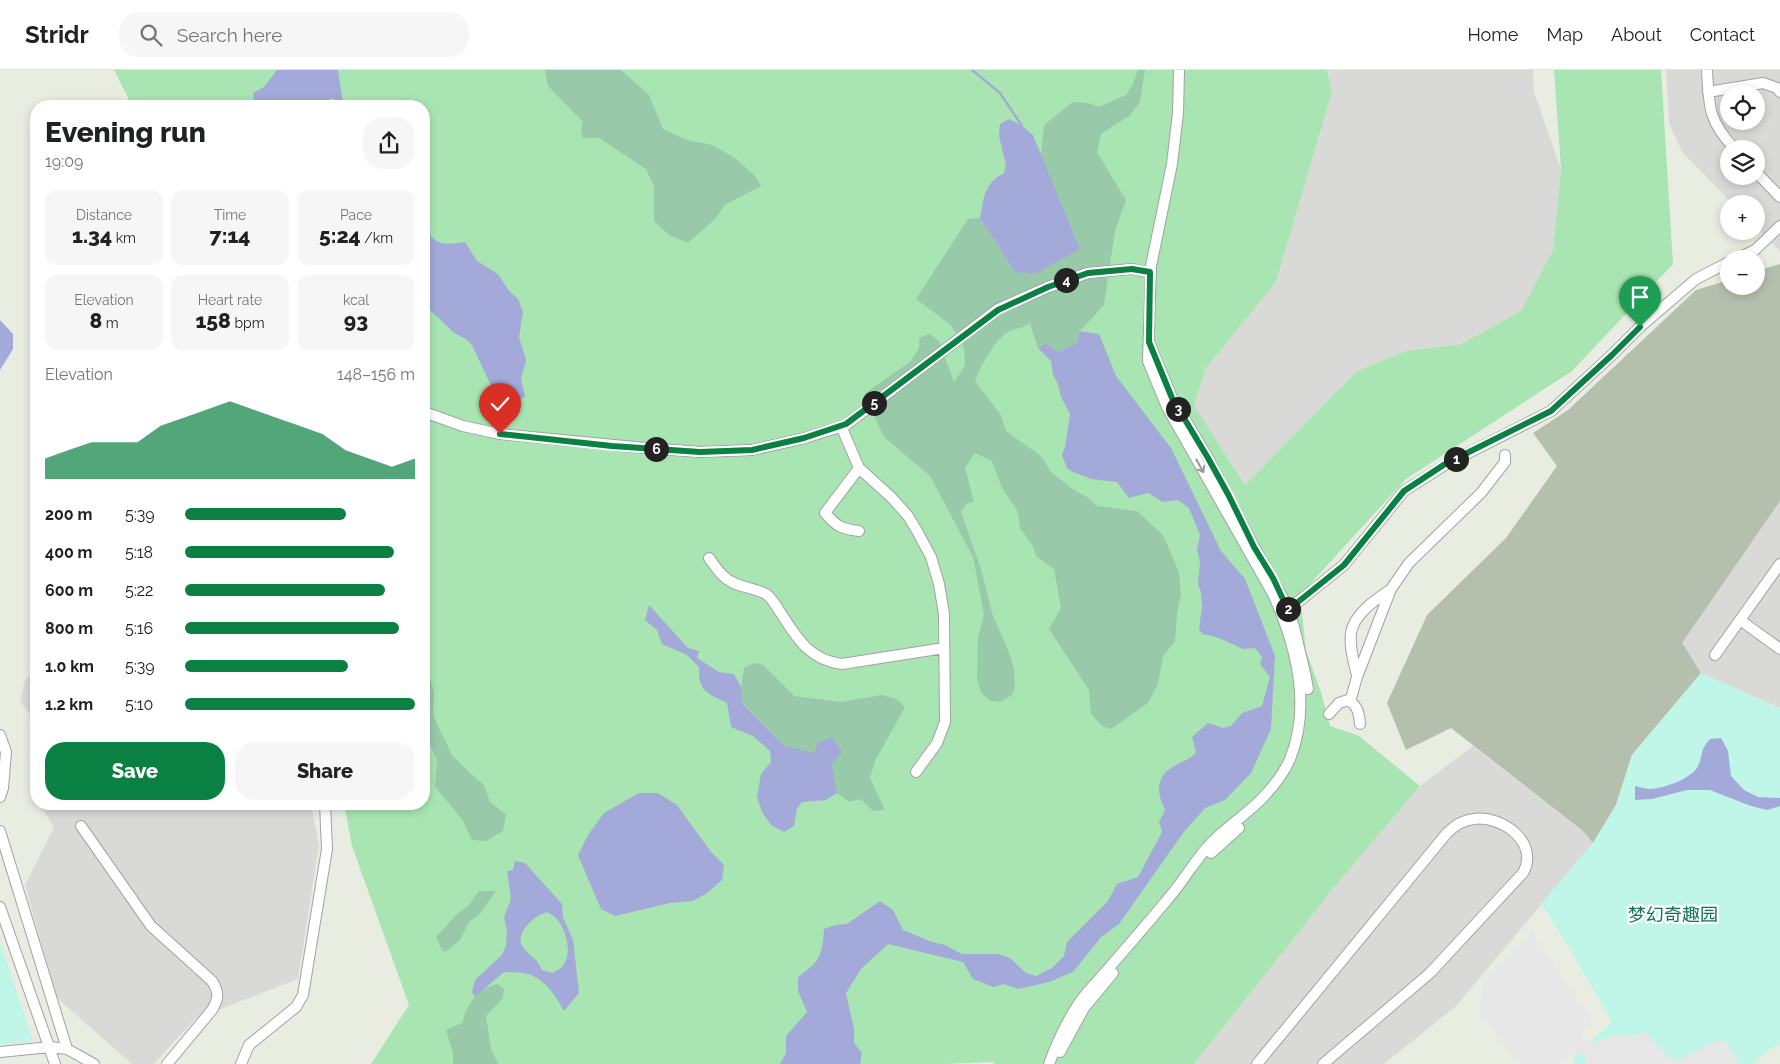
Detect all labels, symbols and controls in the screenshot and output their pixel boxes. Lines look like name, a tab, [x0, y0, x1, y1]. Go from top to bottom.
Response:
search box	[119, 12, 469, 57]
text: Stridr	[25, 20, 89, 49]
icon: search	[137, 21, 165, 49]
text: Search here	[177, 24, 282, 46]
text: Home	[1467, 24, 1518, 45]
text: Map	[1546, 24, 1583, 45]
text: About	[1611, 24, 1662, 45]
text: Contact	[1690, 24, 1755, 45]
map controls	[1720, 85, 1765, 295]
button: locate	[1720, 85, 1765, 130]
text: Evening run	[45, 116, 206, 149]
button: share	[363, 117, 415, 169]
button: layers	[1720, 140, 1765, 185]
text: 19:09	[45, 152, 83, 171]
button: +	[1720, 195, 1765, 240]
text: Distance	[76, 207, 132, 223]
text: Time	[214, 207, 246, 223]
text: Pace	[340, 207, 372, 223]
text: 1.34	[72, 223, 112, 248]
text: 7:14	[210, 223, 250, 248]
text: 5:24	[319, 223, 361, 248]
text: km	[112, 230, 136, 246]
text: /km	[361, 230, 393, 246]
button: −	[1720, 250, 1765, 295]
pin: 4	[1054, 268, 1078, 292]
text: 4	[1063, 272, 1071, 288]
pin	[1619, 276, 1661, 327]
icon: arrive	[1626, 283, 1654, 311]
text: Elevation	[74, 292, 134, 308]
text: Heart rate	[198, 292, 262, 308]
text: kcal	[343, 292, 369, 308]
text: 8	[89, 308, 102, 333]
text: 158	[195, 308, 231, 333]
text: 93	[344, 308, 368, 333]
text: m	[102, 315, 119, 331]
text: bpm	[231, 315, 265, 331]
text: Elevation	[45, 365, 113, 384]
text: 148–156 m	[337, 365, 415, 384]
pin	[479, 383, 521, 434]
icon: check	[486, 390, 514, 418]
pin: 5	[862, 390, 886, 416]
text: 5	[871, 395, 878, 411]
pin: 3	[1166, 396, 1190, 422]
text: 3	[1175, 401, 1182, 417]
pin: 6	[644, 436, 668, 462]
text: 6	[652, 441, 661, 457]
pin: 1	[1444, 446, 1468, 472]
text: 1	[1453, 451, 1460, 467]
one-way arrow	[1196, 458, 1206, 472]
text: 200 m	[45, 505, 92, 524]
text: 5:39	[125, 505, 155, 524]
text: 400 m	[45, 543, 93, 562]
text: 5:18	[125, 543, 153, 562]
text: 600 m	[45, 581, 93, 600]
text: 5:22	[125, 581, 153, 600]
pin: 2	[1276, 596, 1300, 622]
text: 2	[1285, 601, 1292, 617]
text: 800 m	[45, 619, 93, 638]
text: 5:16	[125, 619, 153, 638]
text: 1.0 km	[45, 657, 94, 676]
text: 5:39	[125, 657, 155, 676]
text: 1.2 km	[45, 695, 93, 714]
text: 5:10	[125, 695, 153, 714]
button: Save	[45, 742, 225, 800]
button: Share	[235, 742, 415, 800]
park label: 梦幻奇趣园	[1628, 904, 1718, 925]

